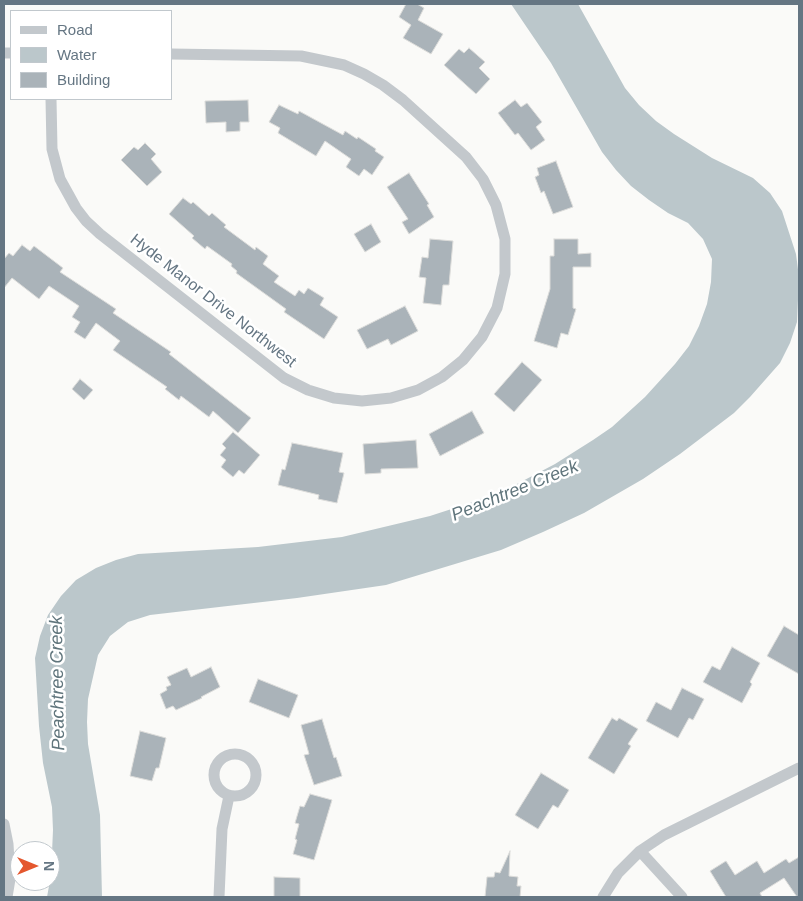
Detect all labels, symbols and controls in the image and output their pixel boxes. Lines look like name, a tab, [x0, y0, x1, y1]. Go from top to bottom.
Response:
legend	[10, 10, 172, 100]
text: Road	[57, 21, 93, 38]
text: Water	[57, 46, 96, 63]
text: Building	[57, 71, 110, 88]
street label: Hyde Manor Drive Northwest	[126, 230, 300, 372]
water label: Peachtree Creek	[448, 456, 582, 526]
water label: Peachtree Creek	[46, 615, 70, 751]
north arrow	[10, 841, 60, 891]
text: N	[41, 861, 57, 871]

